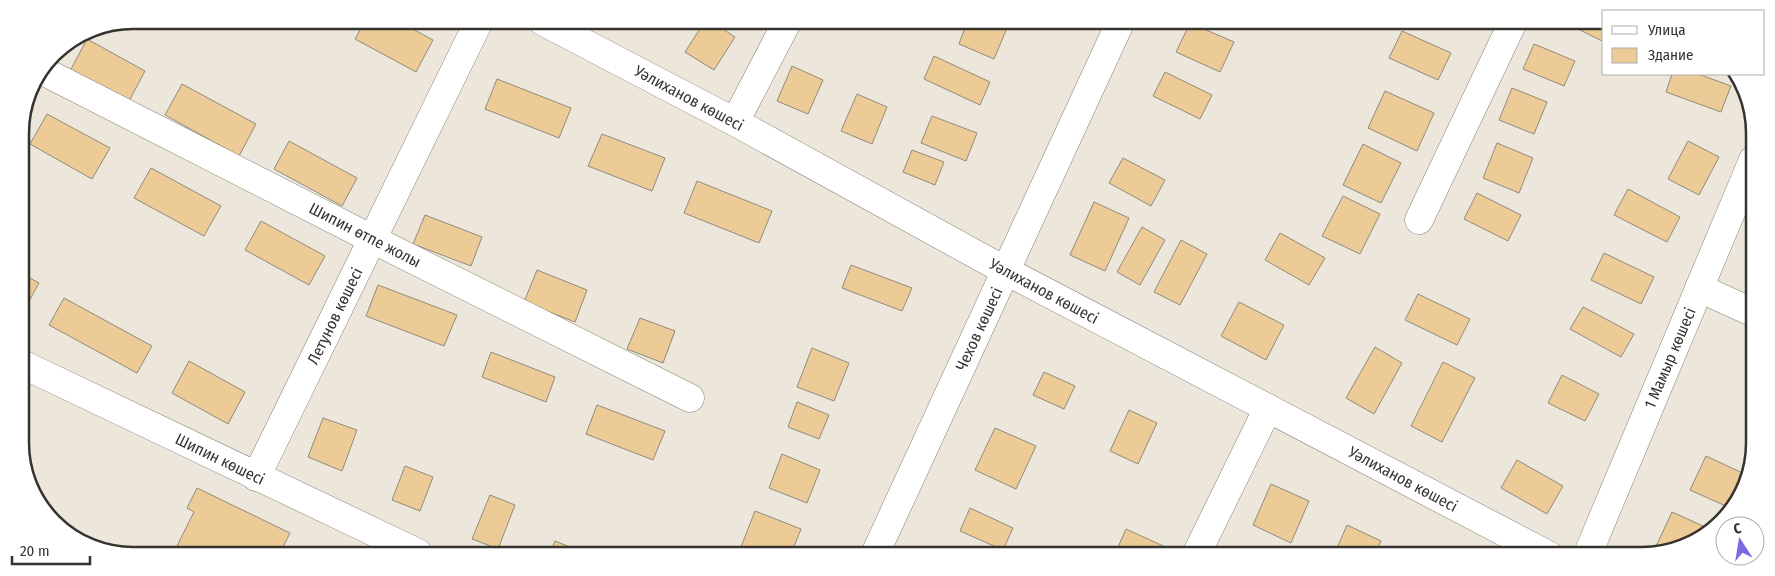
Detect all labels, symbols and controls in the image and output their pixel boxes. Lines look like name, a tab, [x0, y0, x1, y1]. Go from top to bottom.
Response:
legend	[1602, 10, 1765, 75]
text: Улица	[1647, 21, 1686, 39]
text: Здание	[1648, 46, 1694, 64]
street label: Уәлиханов көшесі	[630, 61, 747, 135]
street label: Шипин өтпе жолы	[306, 199, 424, 271]
street label: Уәлиханов көшесі	[985, 254, 1102, 328]
street label: Летунов көшесі	[303, 264, 367, 368]
street label: Чехов көшесі	[951, 284, 1007, 374]
street label: 1 Мамыр көшесі	[1640, 305, 1700, 411]
street label: Шипин көшесі	[172, 429, 268, 489]
street label: Уәлиханов көшесі	[1344, 442, 1461, 516]
north arrow	[1715, 516, 1765, 566]
text: С	[1732, 520, 1743, 538]
scale bar	[12, 534, 90, 566]
text: 20 m	[20, 542, 50, 560]

